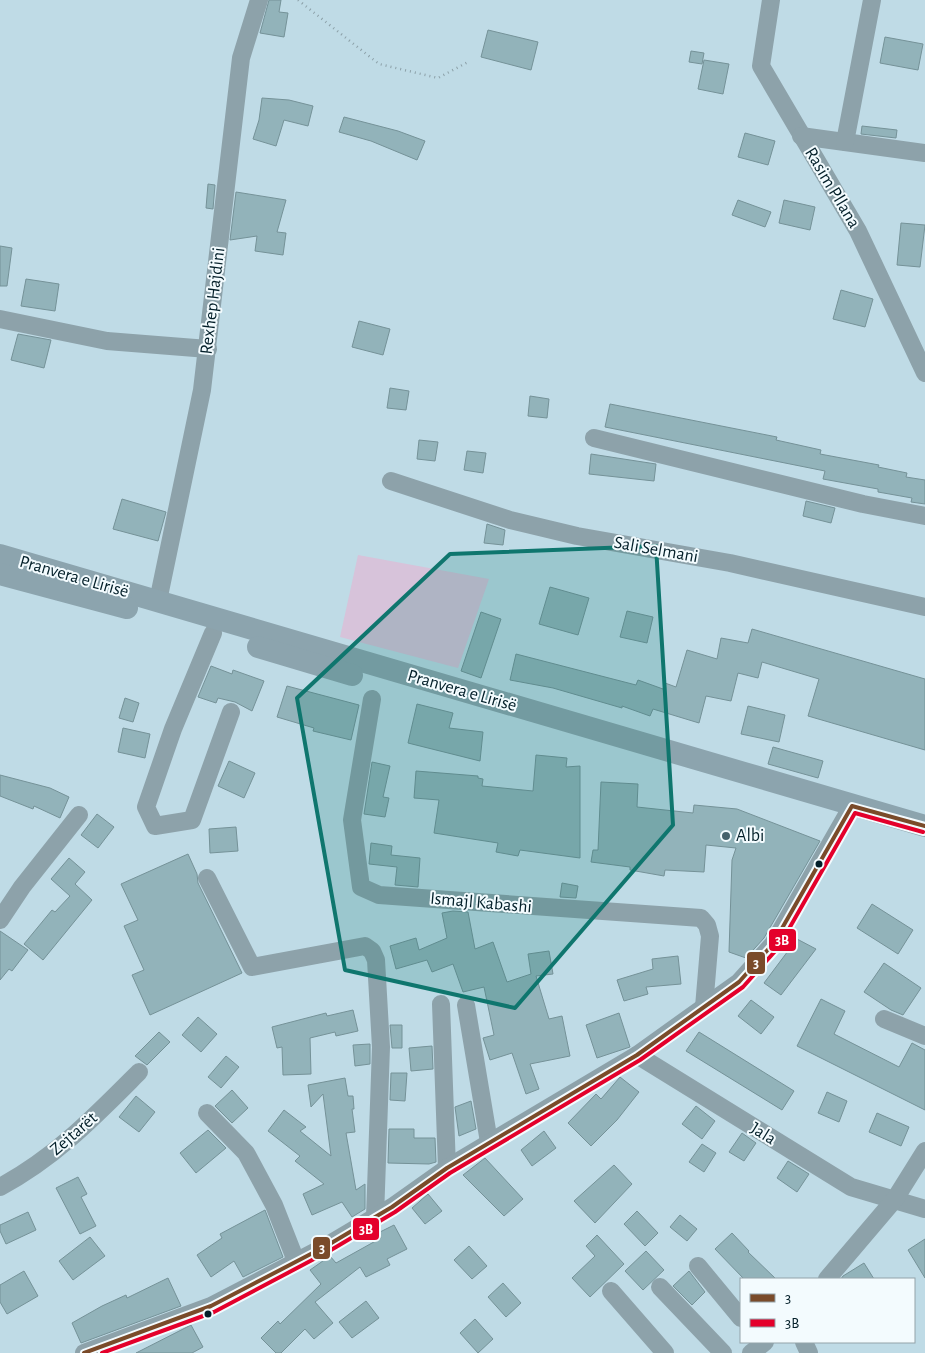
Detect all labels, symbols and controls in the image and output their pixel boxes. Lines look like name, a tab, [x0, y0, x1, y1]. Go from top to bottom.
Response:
street label: Rasim Pllana	[801, 145, 863, 231]
street label: Rexhep Hajdini	[198, 246, 228, 356]
street label: Sali Selmani	[612, 534, 700, 566]
street label: Pranvera e Lirisë	[17, 553, 131, 601]
street label: Pranvera e Lirisë	[405, 667, 519, 715]
place label: Albi	[736, 827, 764, 845]
marker: Albi	[720, 830, 732, 842]
unlabelled marker	[814, 859, 824, 869]
street label: Ismajl Kabashi	[429, 890, 533, 916]
line badge: 3B	[768, 928, 797, 952]
text: 3B	[775, 934, 789, 948]
line badge: 3	[746, 951, 766, 975]
text: 3	[753, 957, 759, 971]
street label: Zejtarët	[47, 1109, 101, 1159]
street label: Jala	[747, 1119, 779, 1149]
line badge: 3B	[352, 1217, 380, 1241]
text: 3B	[359, 1223, 373, 1237]
line badge: 3	[312, 1236, 331, 1260]
text: 3	[319, 1242, 325, 1256]
legend	[740, 1278, 915, 1343]
text: 3	[785, 1291, 791, 1306]
unlabelled marker	[203, 1309, 213, 1319]
text: 3B	[785, 1316, 799, 1331]

